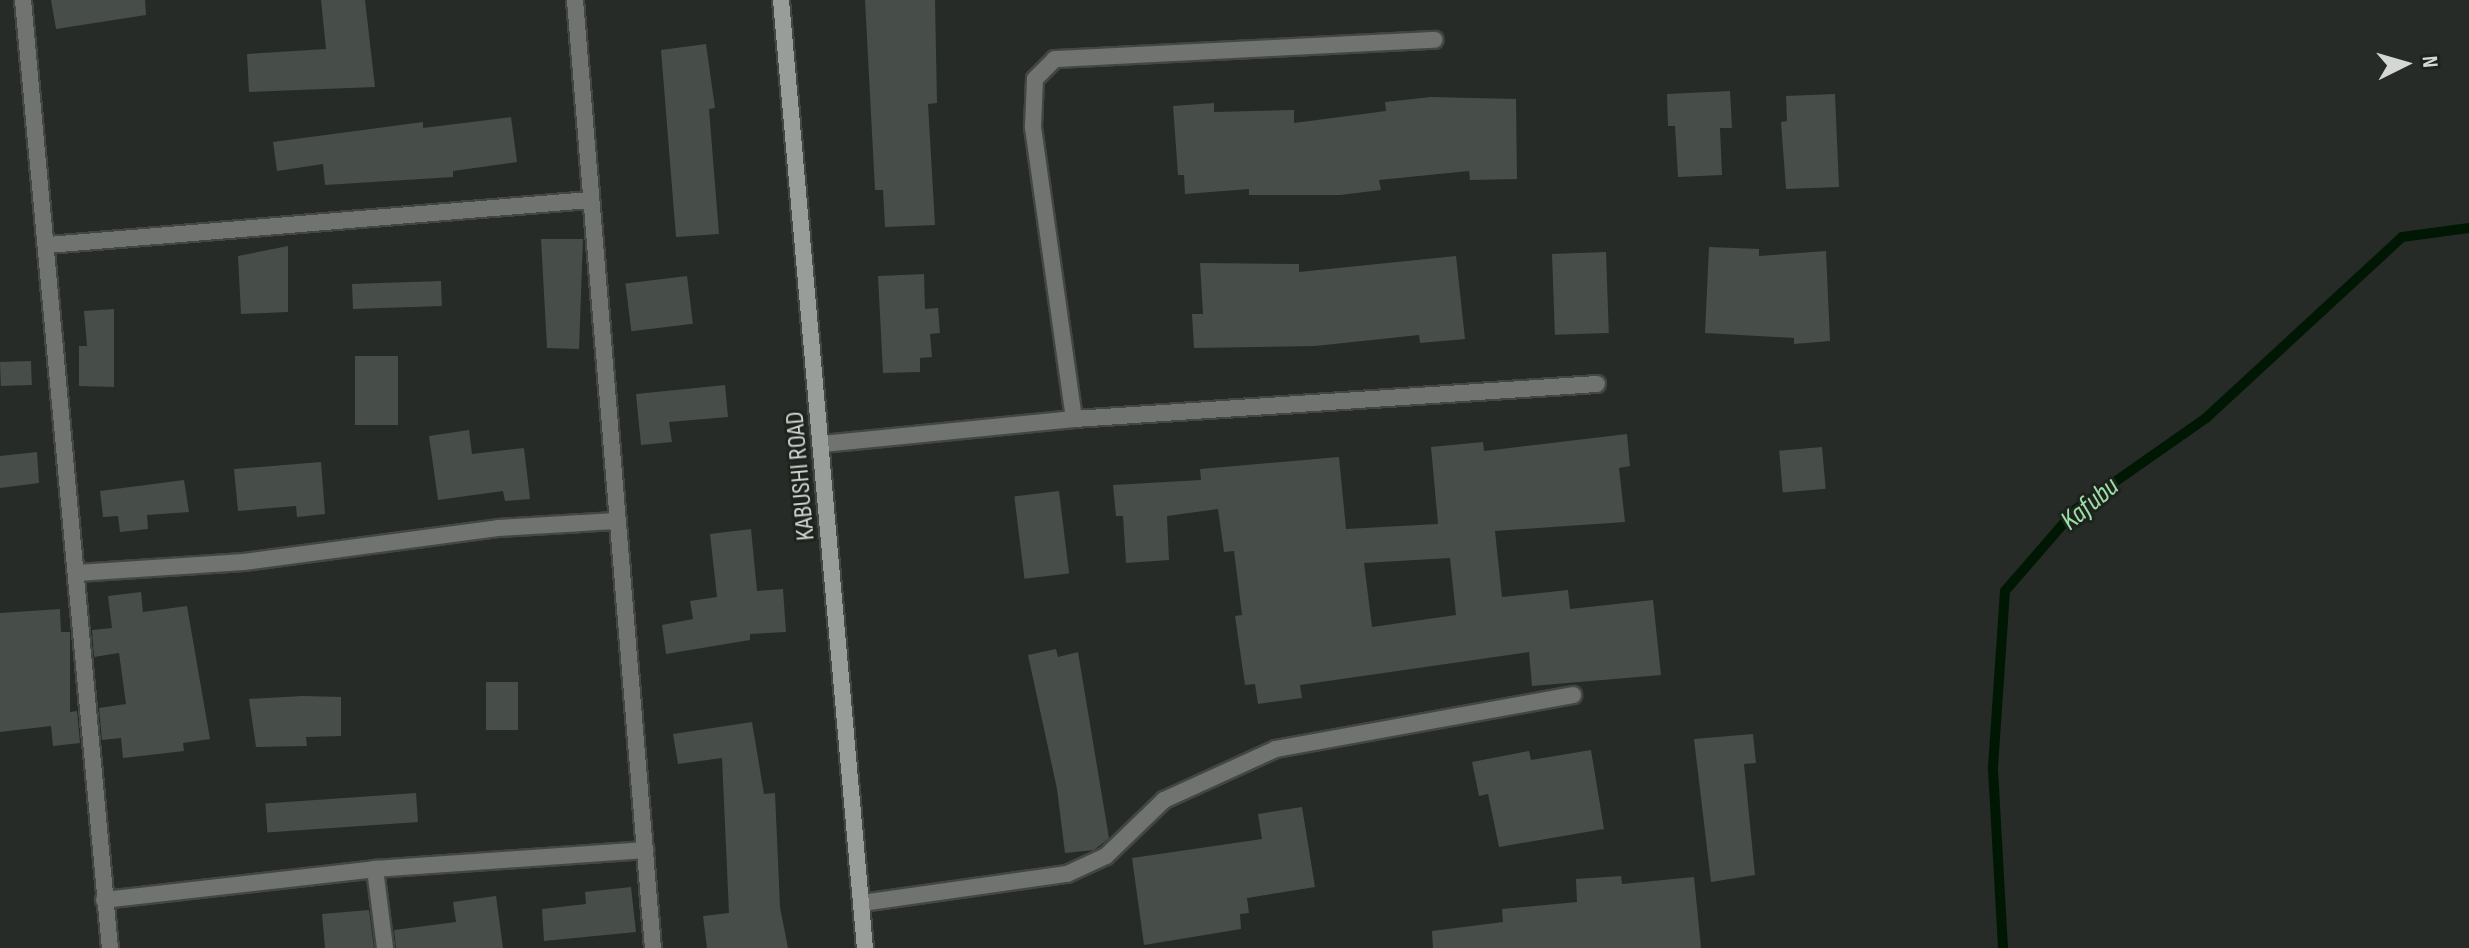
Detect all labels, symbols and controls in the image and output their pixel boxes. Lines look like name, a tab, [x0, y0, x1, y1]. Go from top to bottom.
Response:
north arrow	[2365, 24, 2445, 104]
text: N	[2415, 55, 2443, 69]
street label: KABUSHI ROAD	[780, 410, 822, 542]
water label: Kafubu	[2054, 470, 2126, 538]

